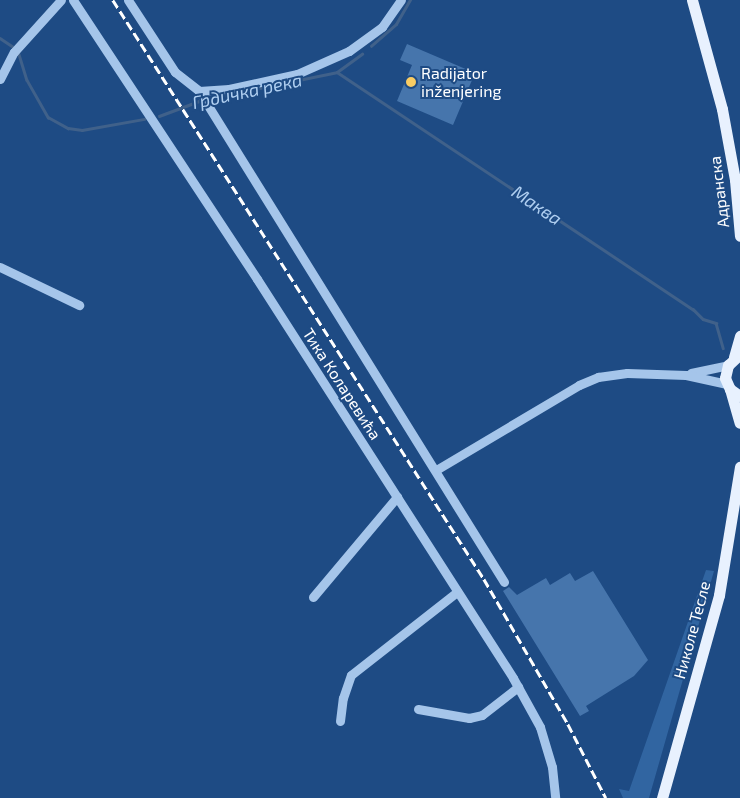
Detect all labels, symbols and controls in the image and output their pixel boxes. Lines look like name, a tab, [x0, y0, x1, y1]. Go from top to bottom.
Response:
place label: Radijator inženjering	[421, 63, 501, 101]
water label: Грдичка река	[190, 69, 304, 113]
marker: Radijator inženjering	[405, 76, 417, 88]
street label: Адранска	[705, 155, 733, 229]
water label: Маква	[508, 180, 566, 230]
street label: Тика Коларевића	[299, 325, 385, 443]
street label: Николе Тесле	[670, 579, 714, 681]

